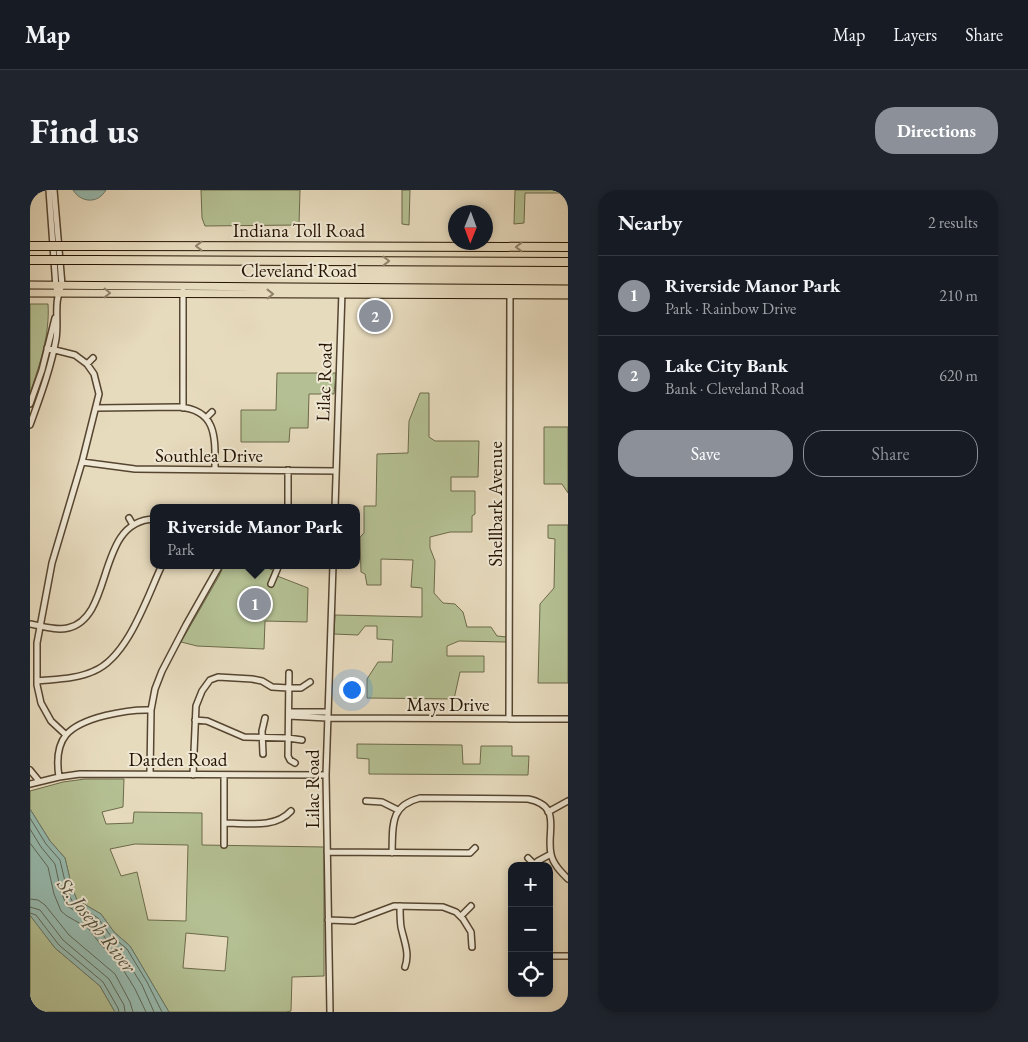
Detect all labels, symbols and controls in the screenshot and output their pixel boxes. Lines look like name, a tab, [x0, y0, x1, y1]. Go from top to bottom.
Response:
text: Map	[25, 19, 70, 50]
text: Map	[833, 23, 865, 46]
text: Layers	[893, 23, 937, 46]
text: Share	[965, 23, 1003, 46]
button: Directions	[875, 107, 998, 154]
text: Find us	[30, 108, 139, 153]
north arrow	[448, 205, 493, 250]
text: Nearby	[618, 209, 682, 236]
text: 2 results	[928, 212, 978, 233]
street label: Indiana Toll Road	[233, 218, 366, 243]
one-way arrow	[195, 241, 203, 251]
one-way arrow	[515, 242, 523, 252]
one-way arrow	[382, 256, 390, 266]
street label: Cleveland Road	[241, 258, 357, 283]
text: Riverside Manor Park	[665, 273, 840, 298]
text: 1	[630, 285, 638, 306]
text: 210 m	[939, 285, 978, 306]
one-way arrow	[104, 288, 111, 298]
one-way arrow	[266, 289, 274, 299]
pin: 2	[359, 297, 391, 335]
text: Park · Rainbow Drive	[665, 298, 796, 319]
street label: Lilac Road	[310, 342, 338, 422]
text: Lake City Bank	[665, 353, 788, 378]
text: 2	[630, 365, 638, 386]
text: 620 m	[939, 365, 978, 386]
text: Bank · Cleveland Road	[665, 378, 804, 399]
button: Save	[618, 430, 793, 477]
button: Share	[803, 430, 978, 477]
street label: Shellbark Avenue	[483, 441, 508, 567]
street label: Southlea Drive	[155, 443, 263, 468]
popup	[150, 504, 360, 569]
text: Riverside Manor Park	[167, 514, 343, 539]
text: Park	[167, 539, 195, 560]
pin: 1	[239, 585, 271, 623]
your location	[339, 677, 365, 703]
street label: Mays Drive	[407, 692, 489, 717]
street label: Darden Road	[129, 747, 228, 772]
street label: Lilac Road	[300, 749, 325, 829]
map controls	[508, 862, 553, 997]
button: +	[508, 862, 553, 907]
water label: St. Joseph River	[51, 871, 143, 979]
button: −	[508, 907, 553, 952]
button: locate	[508, 952, 553, 997]

